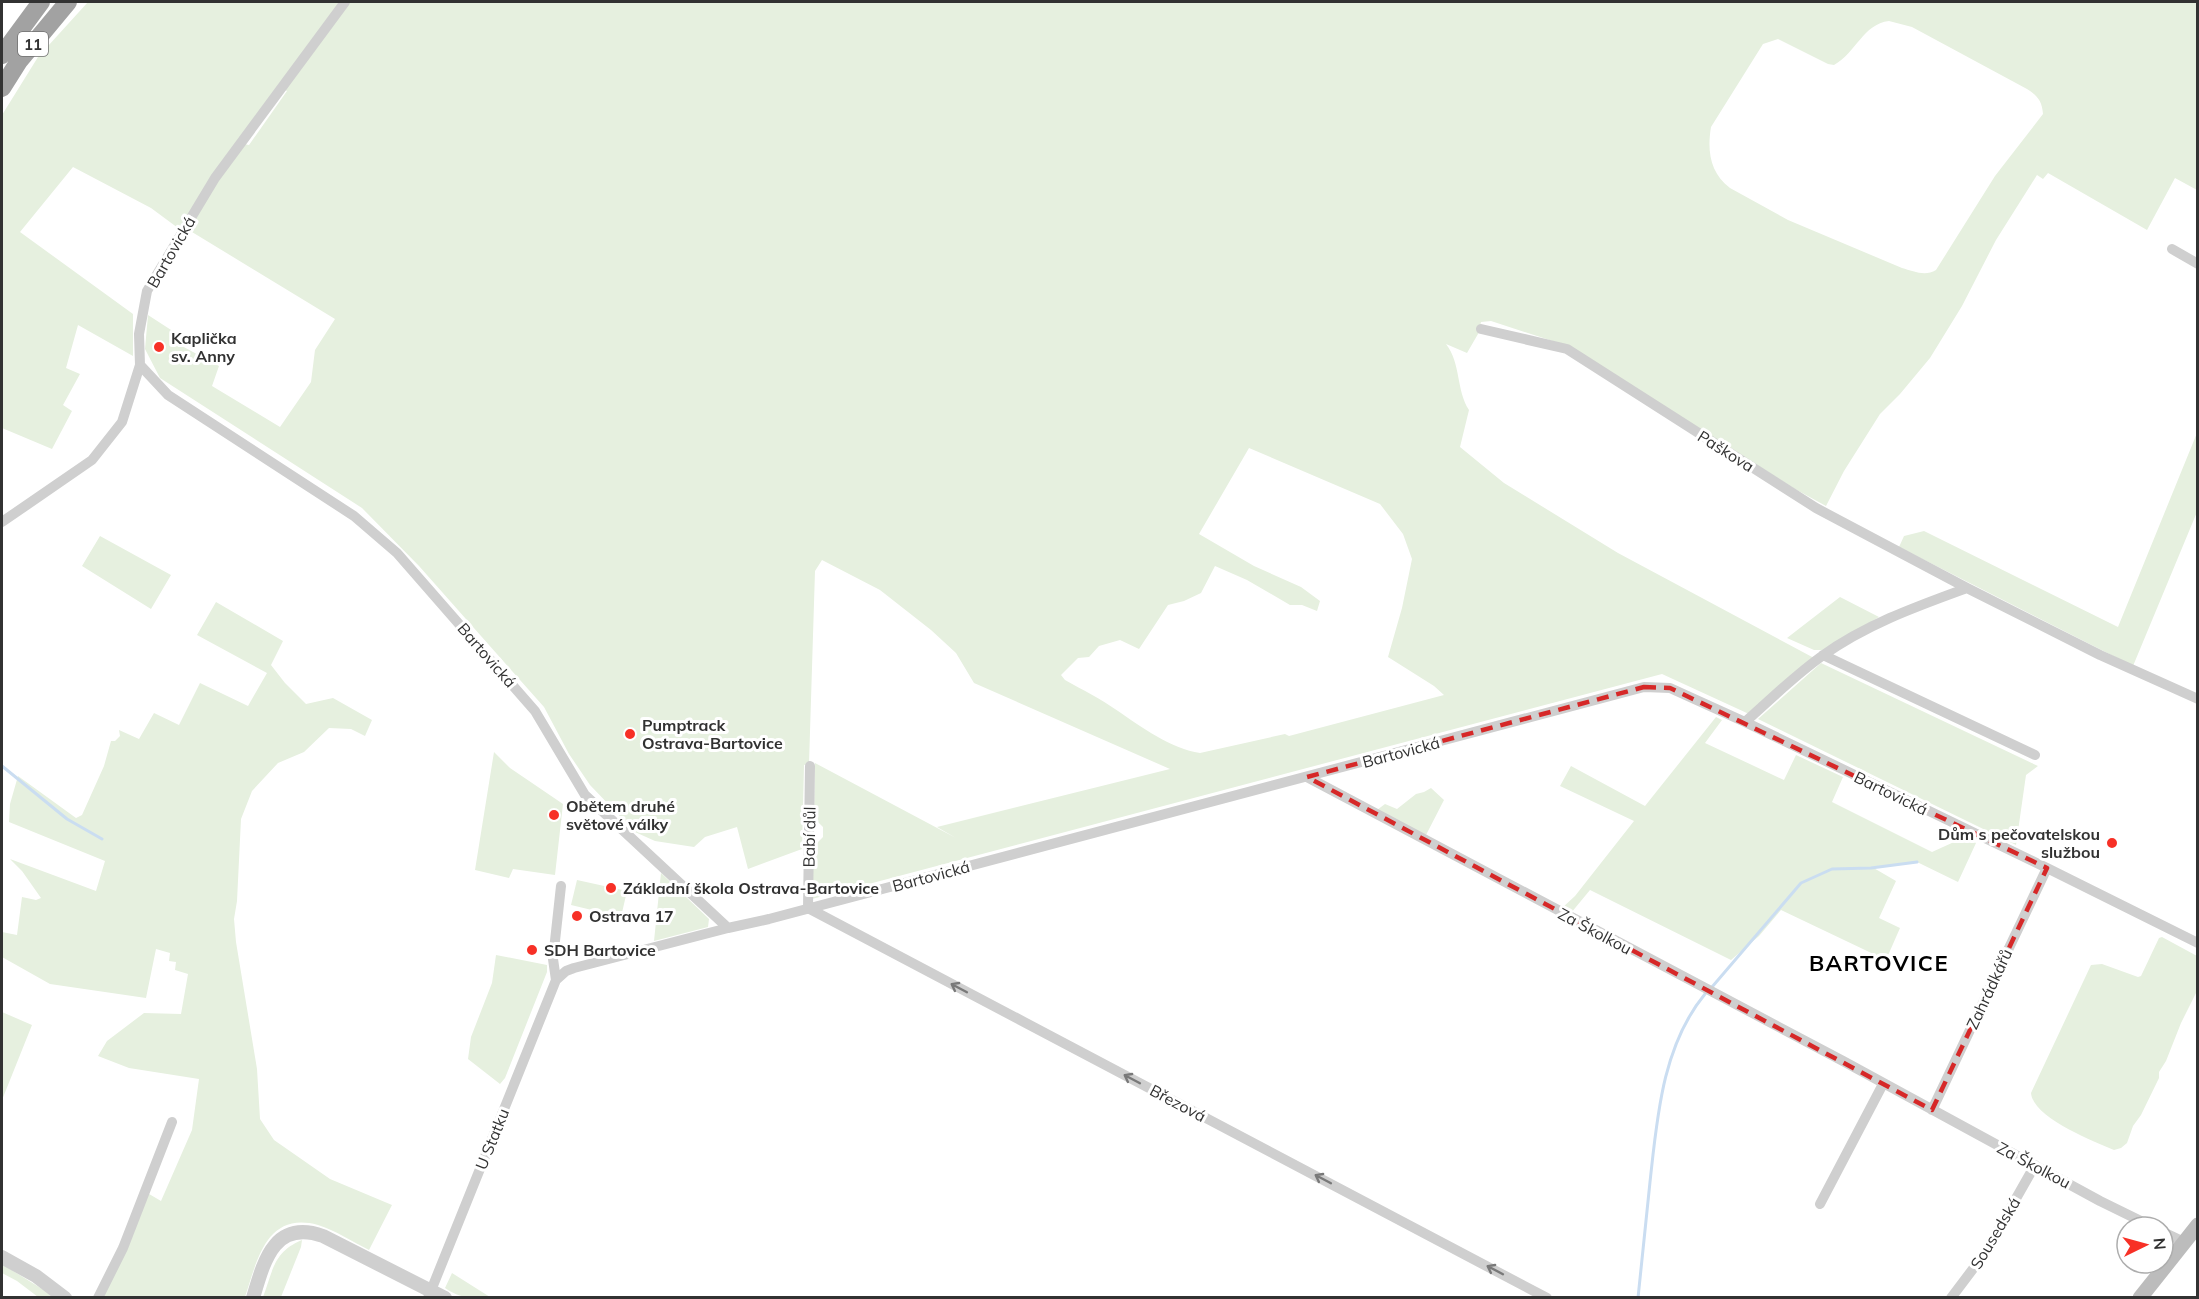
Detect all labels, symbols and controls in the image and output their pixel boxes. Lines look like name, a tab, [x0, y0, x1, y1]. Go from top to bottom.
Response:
road number: 11	[18, 32, 48, 56]
street label: Bartovická	[143, 213, 199, 291]
place label: Kaplička sv. Anny	[171, 328, 237, 366]
marker: Kaplička sv. Anny	[152, 340, 166, 354]
street label: Paškova	[1694, 426, 1758, 476]
street label: Bartovická	[453, 619, 521, 691]
place label: Pumptrack Ostrava-Bartovice	[642, 715, 783, 753]
marker: Pumptrack Ostrava-Bartovice	[623, 727, 637, 741]
street label: Bartovická	[1360, 732, 1442, 772]
street label: Bartovická	[1851, 767, 1931, 819]
place label: Obětem druhé světové války	[566, 796, 675, 834]
street label: Babí důl	[798, 806, 820, 868]
marker: Obětem druhé světové války	[547, 808, 561, 822]
place label: Dům s pečovatelskou službou	[1938, 824, 2100, 862]
marker: Dům s pečovatelskou službou	[2105, 836, 2119, 850]
street label: Bartovická	[890, 856, 972, 896]
place label: Základní škola Ostrava-Bartovice	[623, 878, 879, 898]
marker: Základní škola Ostrava-Bartovice	[604, 881, 618, 895]
street label: Za Školkou	[1555, 903, 1635, 959]
place label: Ostrava 17	[589, 906, 674, 926]
marker: Ostrava 17	[570, 909, 584, 923]
place label: SDH Bartovice	[544, 940, 656, 960]
marker: SDH Bartovice	[525, 943, 539, 957]
street label: Zahrádkářů	[1962, 946, 2016, 1032]
district label: BARTOVICE	[1809, 949, 1949, 977]
one-way arrow	[951, 982, 969, 993]
one-way arrow	[1124, 1073, 1141, 1085]
street label: Březová	[1147, 1080, 1209, 1126]
street label: U Statku	[471, 1106, 513, 1172]
street label: Za Školkou	[1994, 1137, 2074, 1193]
one-way arrow	[1315, 1173, 1332, 1185]
street label: Sousedská	[1966, 1193, 2024, 1273]
north arrow	[2115, 1215, 2175, 1275]
text: N	[2149, 1237, 2170, 1251]
one-way arrow	[1487, 1264, 1505, 1275]

